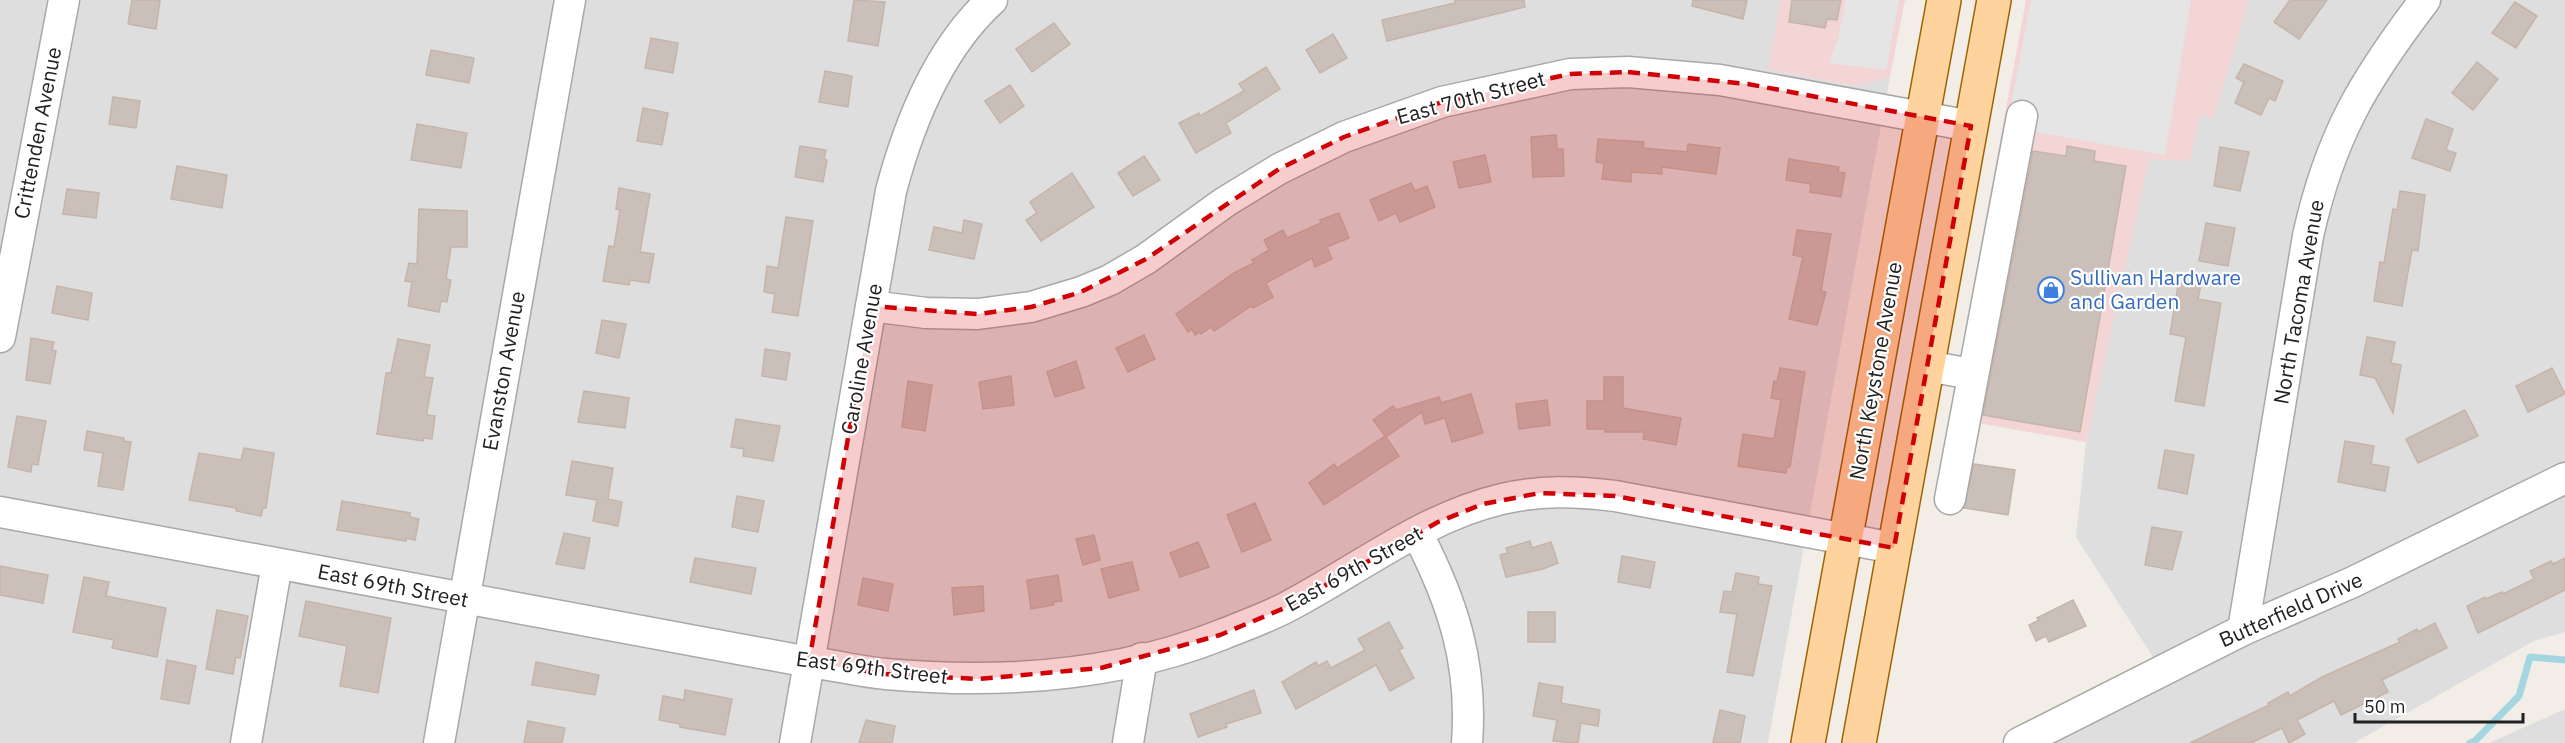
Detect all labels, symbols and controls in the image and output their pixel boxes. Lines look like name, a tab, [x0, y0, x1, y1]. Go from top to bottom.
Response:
street label: Crittenden Avenue	[7, 44, 67, 221]
street label: East 70th Street	[1393, 64, 1548, 130]
street label: North Tacoma Avenue	[2266, 197, 2330, 406]
street label: North Keystone Avenue	[1842, 260, 1908, 482]
place label: Sullivan Hardware and Garden	[2070, 263, 2241, 315]
shop icon: Sullivan Hardware and Garden	[2036, 275, 2066, 305]
street label: Caroline Avenue	[834, 281, 888, 437]
street label: Evanston Avenue	[475, 289, 531, 453]
street label: East 69th Street	[1280, 519, 1427, 617]
street label: East 69th Street	[315, 557, 471, 613]
street label: Butterfield Drive	[2214, 565, 2367, 653]
street label: East 69th Street	[795, 644, 950, 690]
scale bar	[2355, 686, 2523, 724]
text: 50 m	[2364, 695, 2406, 718]

